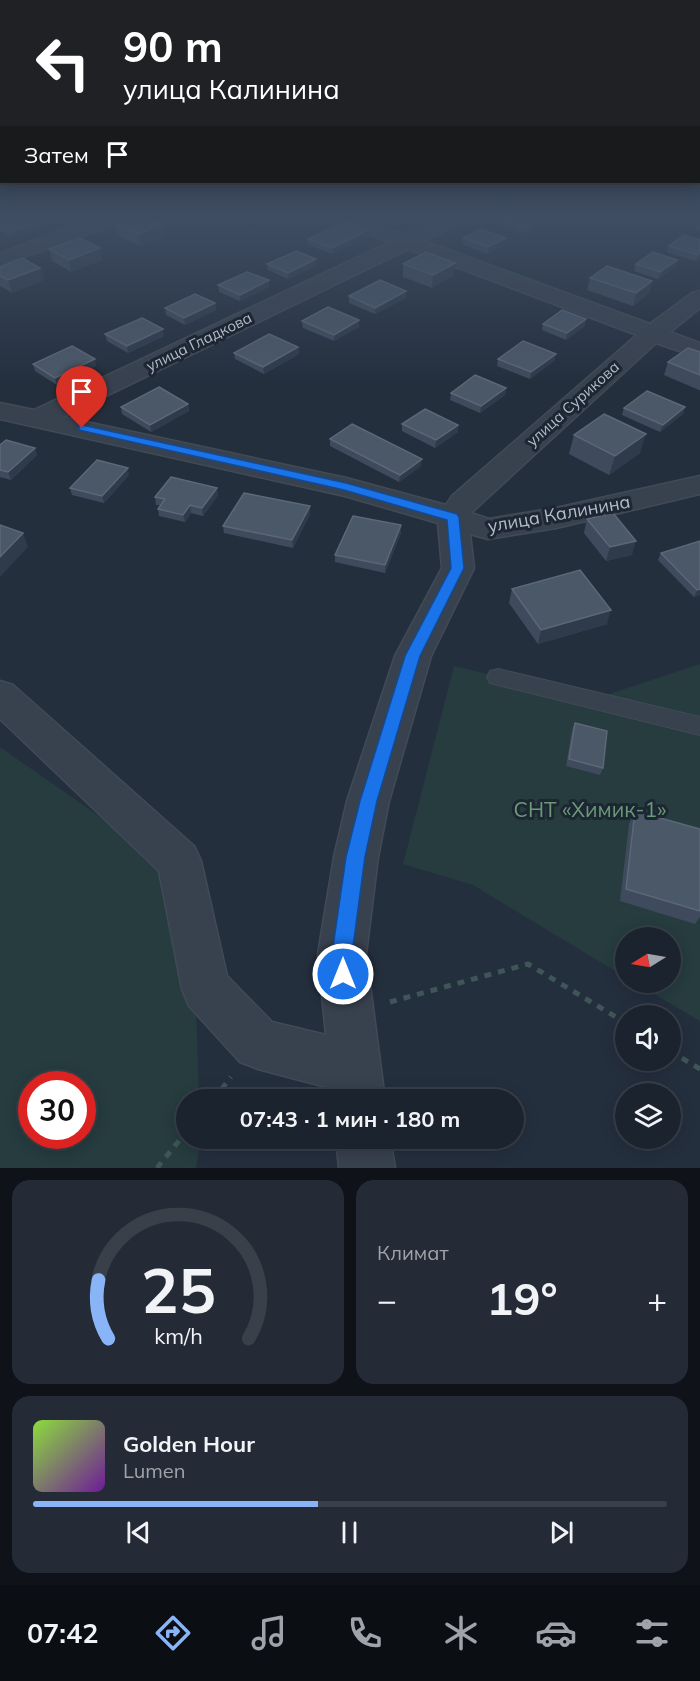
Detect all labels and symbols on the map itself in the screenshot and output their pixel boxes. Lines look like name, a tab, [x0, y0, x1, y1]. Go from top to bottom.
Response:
street label: улица Гладкова	[143, 308, 255, 375]
street label: улица Сурикова	[522, 357, 623, 450]
pin	[56, 366, 107, 428]
street label: улица Калинина	[486, 490, 632, 537]
park label: СНТ «Химик-1»	[514, 796, 666, 822]
north arrow	[615, 927, 681, 993]
position arrow	[311, 942, 375, 1006]
speed limit sign: 30	[18, 1071, 96, 1149]

